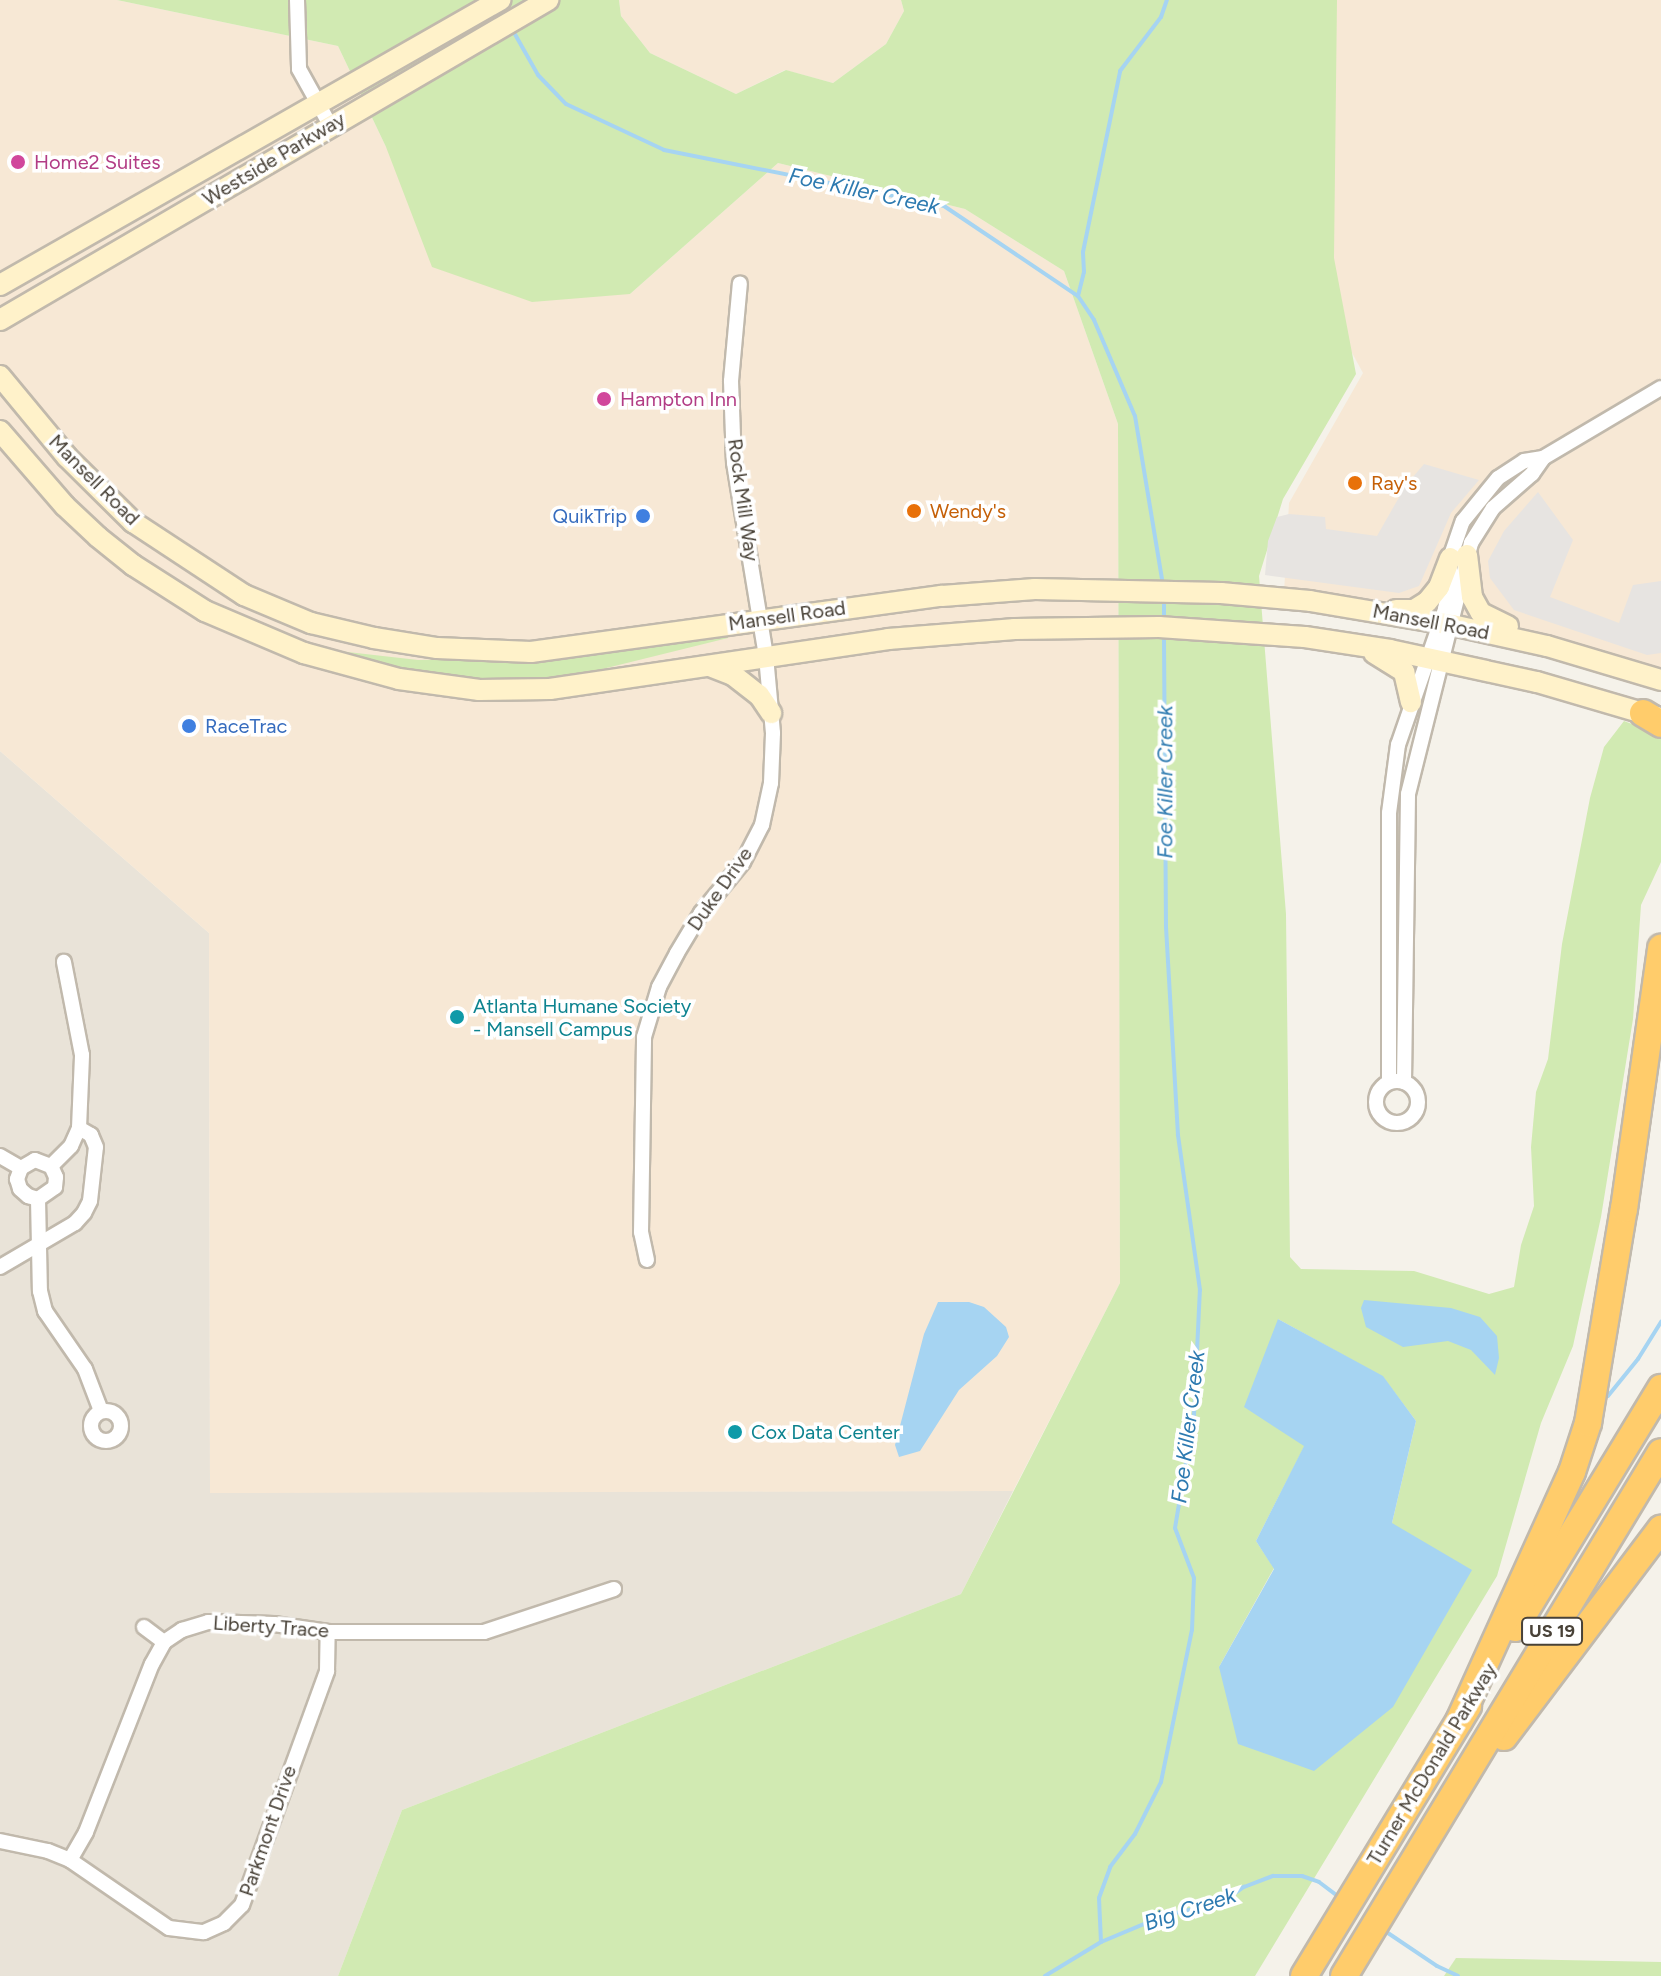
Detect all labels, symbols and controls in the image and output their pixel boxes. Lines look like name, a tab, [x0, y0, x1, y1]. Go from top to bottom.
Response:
street label: Westside Parkway	[198, 107, 350, 211]
place label: Home2 Suites	[34, 150, 161, 174]
marker: Home2 Suites	[9, 153, 27, 171]
water label: Foe Killer Creek	[786, 162, 942, 220]
place label: Hampton Inn	[620, 387, 737, 411]
marker: Hampton Inn	[595, 390, 613, 408]
street label: Mansell Road	[44, 430, 144, 530]
street label: Rock Mill Way	[722, 437, 764, 563]
place label: Ray's	[1371, 471, 1417, 495]
marker: Ray's	[1346, 474, 1364, 492]
place label: Wendy's	[930, 499, 1006, 523]
marker: Wendy's	[905, 502, 923, 520]
place label: QuikTrip	[553, 504, 627, 528]
marker: QuikTrip	[634, 507, 652, 525]
street label: Mansell Road	[727, 596, 847, 636]
street label: Mansell Road	[1371, 599, 1491, 645]
water label: Foe Killer Creek	[1152, 705, 1178, 859]
place label: RaceTrac	[205, 714, 287, 738]
marker: RaceTrac	[180, 717, 198, 735]
street label: Duke Drive	[682, 843, 758, 935]
place label: Atlanta Humane Society - Mansell Campus	[473, 994, 691, 1041]
marker: Atlanta Humane Society - Mansell Campus	[448, 1008, 466, 1026]
water label: Foe Killer Creek	[1166, 1349, 1210, 1505]
place label: Cox Data Center	[751, 1420, 900, 1444]
marker: Cox Data Center	[726, 1423, 744, 1441]
street label: Liberty Trace	[212, 1611, 330, 1643]
road number: US 19	[1520, 1617, 1584, 1645]
street label: Turner McDonald Parkway	[1362, 1659, 1502, 1869]
street label: Parkmont Drive	[234, 1763, 302, 1899]
water label: Big Creek	[1141, 1882, 1239, 1936]

